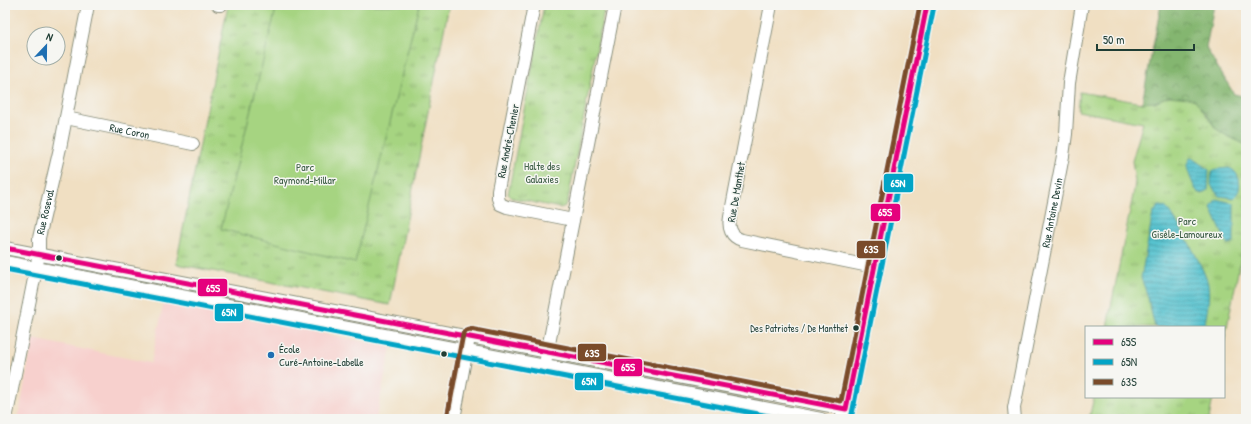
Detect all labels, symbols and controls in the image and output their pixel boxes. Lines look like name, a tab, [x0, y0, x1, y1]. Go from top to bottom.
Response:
north arrow	[26, 26, 66, 66]
scale bar	[1097, 26, 1194, 52]
text: N	[44, 29, 55, 44]
text: 50 m	[1103, 31, 1124, 48]
street label: Rue André-Chenier	[494, 102, 522, 179]
street label: Rue Coron	[108, 120, 151, 142]
park label: Halte des Galaxies	[524, 159, 560, 186]
park label: Parc Raymond-Millar	[274, 160, 337, 187]
street label: Rue De Manthet	[724, 161, 748, 223]
line badge: 65N	[883, 173, 914, 193]
text: 65N	[891, 176, 906, 190]
street label: Rue Antoine Devin	[1038, 177, 1066, 249]
street label: Rue Roseval	[33, 188, 57, 236]
line badge: 65S	[870, 203, 901, 222]
text: 65S	[878, 205, 893, 219]
park label: Parc Gisèle-Lamoureux	[1152, 214, 1222, 241]
line badge: 63S	[856, 240, 886, 259]
text: 63S	[864, 242, 879, 256]
unlabelled marker	[54, 253, 64, 263]
line badge: 65S	[197, 278, 228, 297]
text: 65S	[206, 281, 221, 295]
line badge: 65N	[214, 303, 244, 322]
text: 65N	[222, 305, 237, 319]
place label: Des Patriotes / De Manthet	[750, 322, 849, 335]
marker: Des Patriotes / De Manthet	[851, 323, 861, 333]
legend	[1085, 326, 1225, 398]
text: 65S	[1121, 333, 1137, 350]
place label: École Curé-Antoine-Labelle	[279, 342, 364, 369]
line badge: 63S	[577, 343, 607, 362]
text: 63S	[585, 346, 600, 360]
unlabelled marker	[439, 349, 449, 359]
marker: École Curé-Antoine-Labelle	[266, 350, 276, 360]
text: 65N	[1121, 353, 1137, 370]
line badge: 65S	[613, 358, 643, 377]
text: 65S	[621, 360, 636, 374]
line badge: 65N	[574, 372, 604, 391]
text: 63S	[1121, 373, 1137, 390]
text: 65N	[582, 374, 597, 388]

